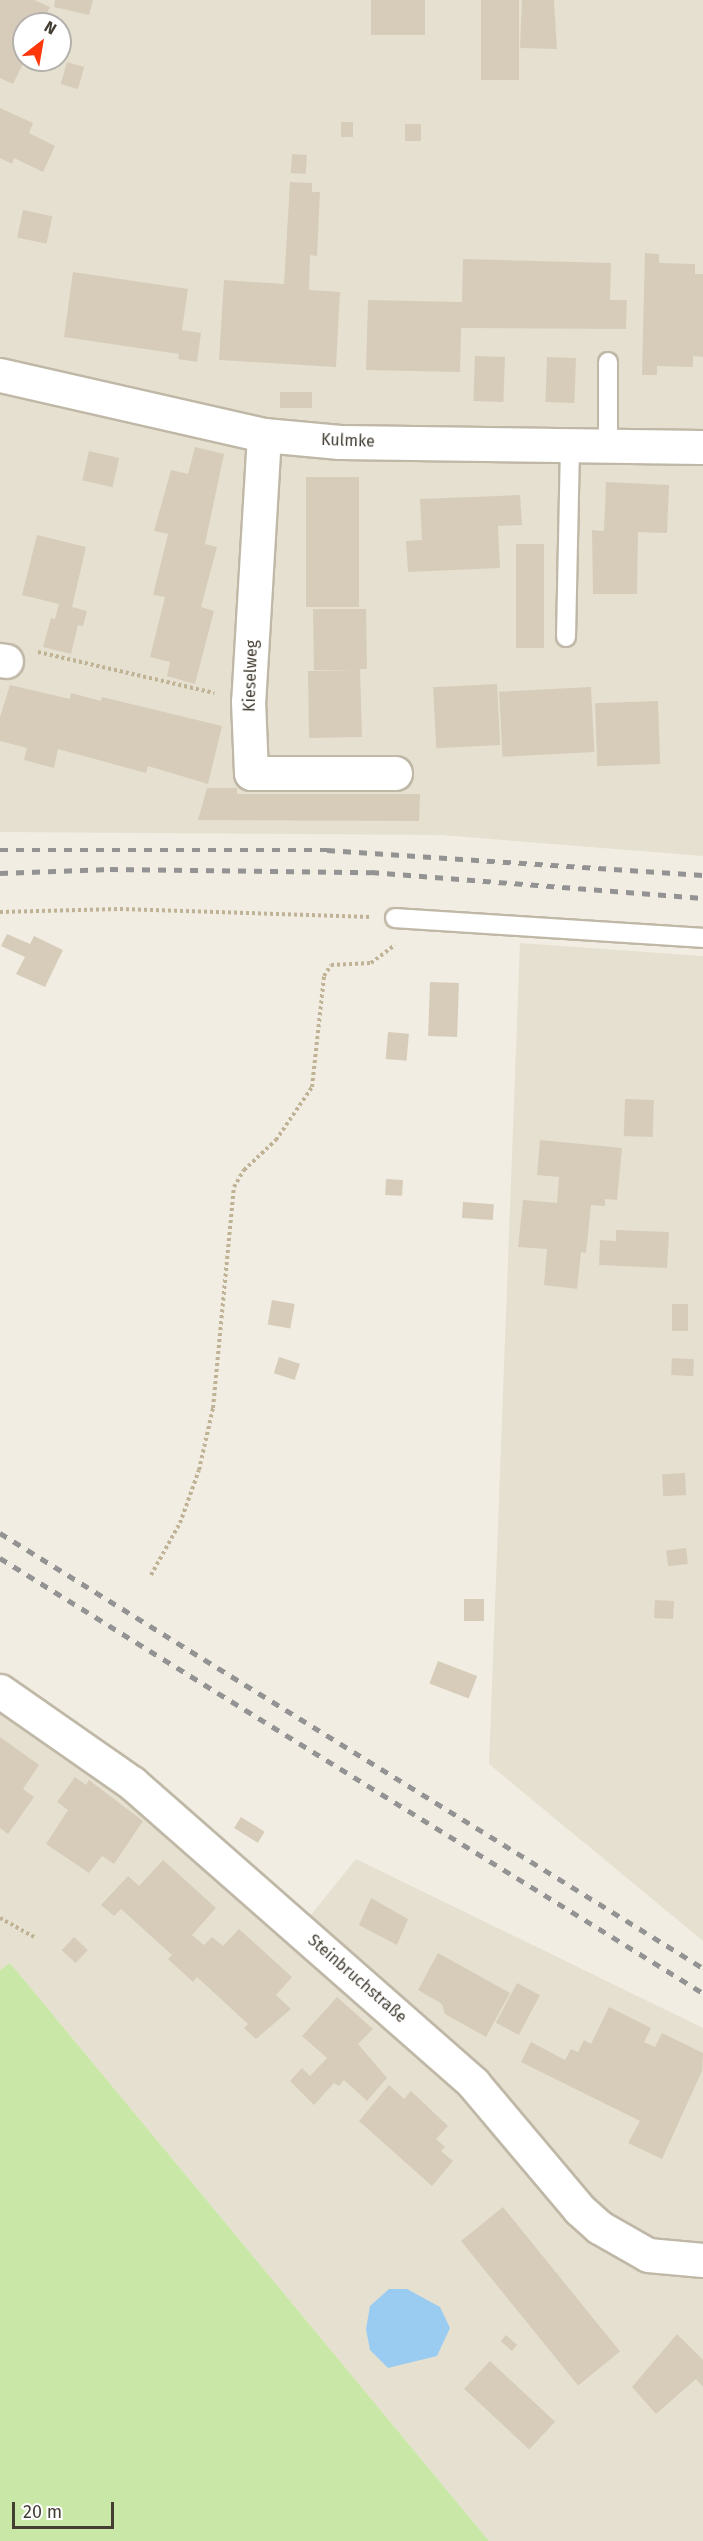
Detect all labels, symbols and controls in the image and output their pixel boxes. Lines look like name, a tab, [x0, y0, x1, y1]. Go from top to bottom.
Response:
north arrow	[12, 12, 72, 72]
text: N	[41, 17, 60, 39]
street label: Kulmke	[321, 430, 375, 452]
street label: Kieselweg	[240, 640, 262, 712]
street label: Steinbruchstraße	[304, 1931, 410, 2027]
scale bar	[15, 2490, 117, 2528]
text: 20 m	[23, 2501, 62, 2523]

